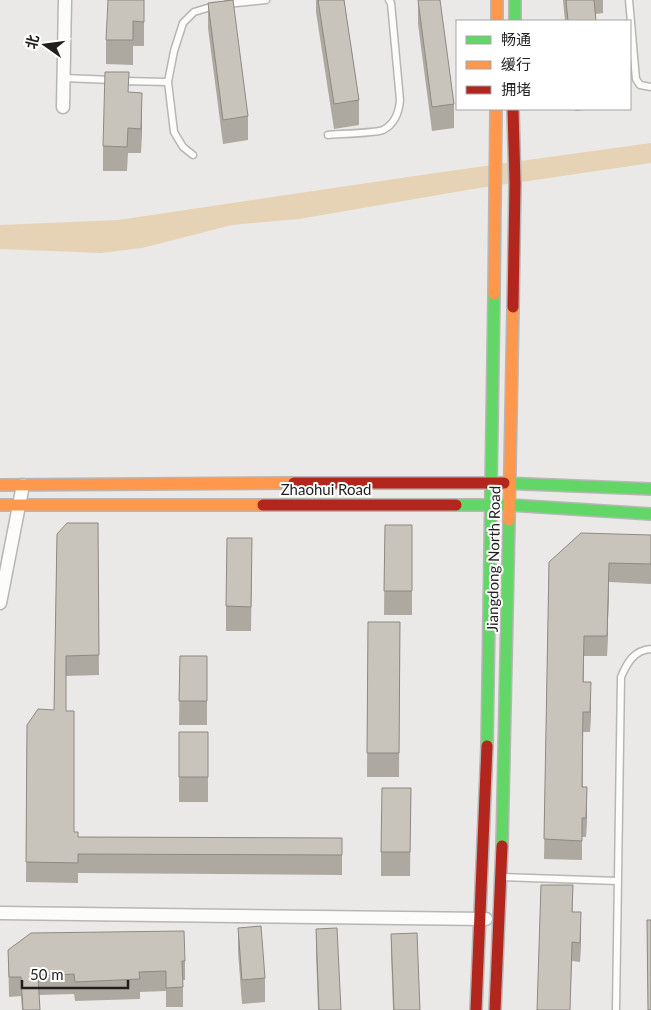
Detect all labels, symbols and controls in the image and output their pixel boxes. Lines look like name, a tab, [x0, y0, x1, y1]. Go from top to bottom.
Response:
north arrow	[20, 20, 70, 70]
legend	[456, 20, 631, 110]
text: 畅通	[501, 30, 531, 48]
text: 北	[22, 33, 42, 51]
text: 缓行	[501, 55, 531, 73]
text: 拥堵	[501, 80, 531, 98]
street label: Zhaohui Road	[281, 480, 371, 498]
street label: Jiangdong North Road	[483, 486, 503, 632]
scale bar	[22, 958, 129, 990]
text: 50 m	[30, 965, 64, 983]

